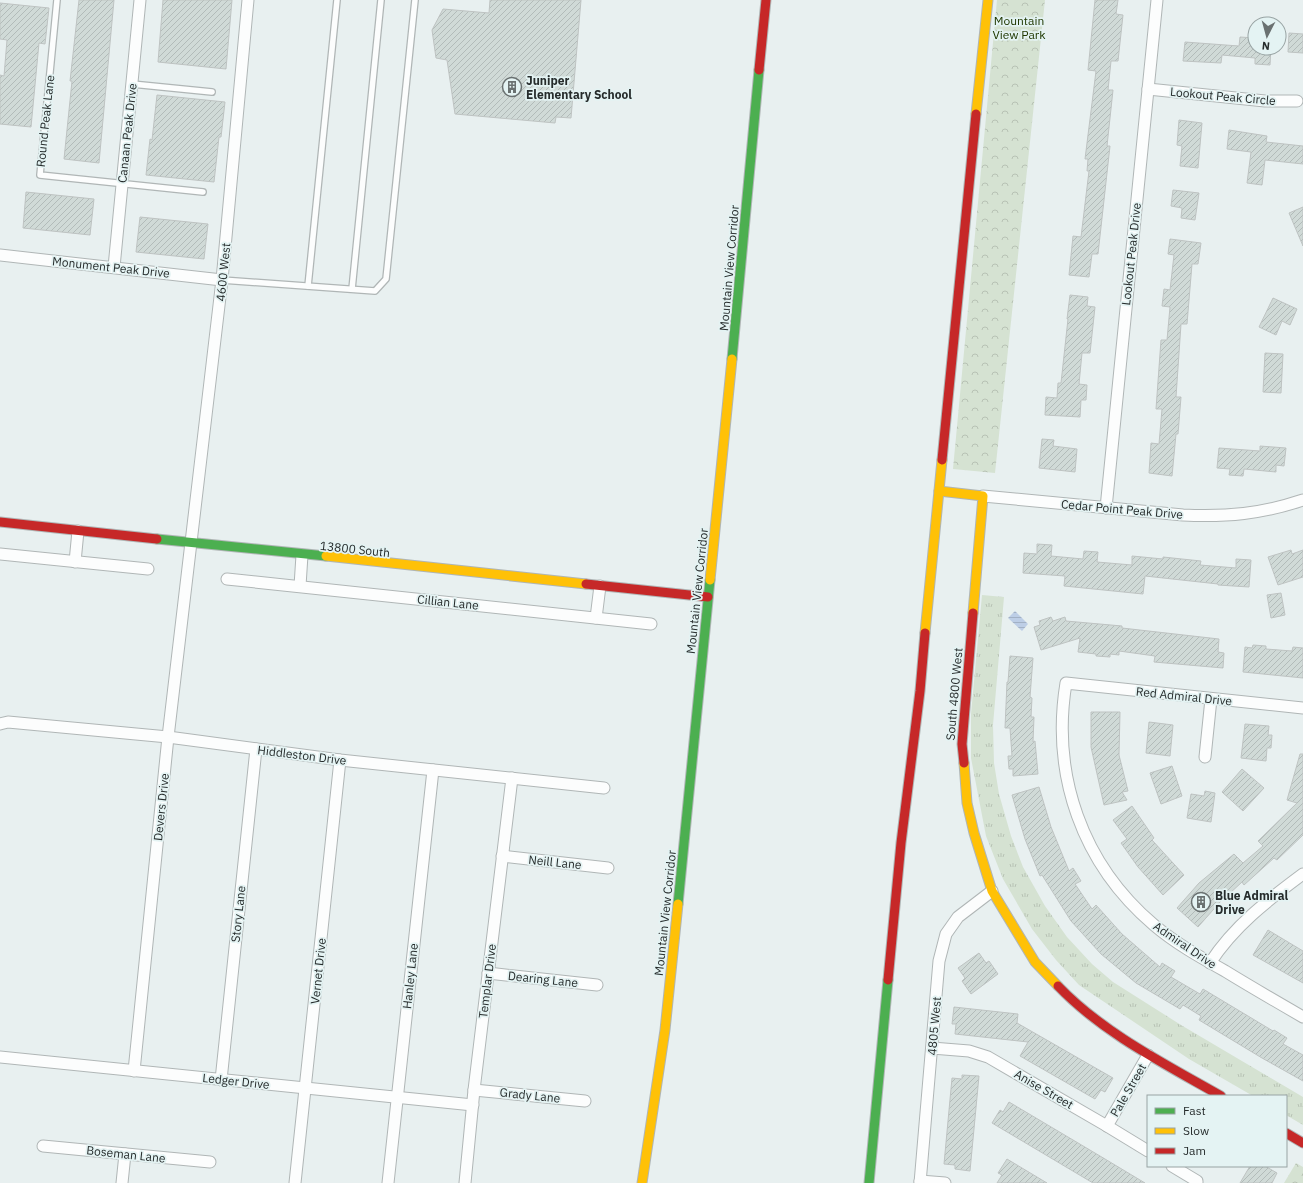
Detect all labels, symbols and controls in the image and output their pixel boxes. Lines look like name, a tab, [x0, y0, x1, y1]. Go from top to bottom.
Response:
park label: Mountain View Park	[992, 13, 1046, 42]
north arrow	[1247, 16, 1287, 56]
text: N	[1261, 39, 1271, 53]
place label: Juniper Elementary School	[526, 73, 632, 102]
street label: Round Peak Lane	[33, 74, 57, 168]
building icon: Juniper Elementary School	[501, 76, 523, 98]
street label: Canaan Peak Drive	[114, 82, 140, 184]
street label: Lookout Peak Circle	[1170, 84, 1277, 108]
street label: Lookout Peak Drive	[1118, 202, 1144, 306]
street label: Mountain View Corridor	[716, 204, 742, 332]
street label: 4600 West	[212, 242, 234, 302]
street label: Monument Peak Drive	[52, 253, 171, 281]
street label: Cedar Point Peak Drive	[1060, 496, 1184, 522]
street label: Mountain View Corridor	[683, 527, 711, 655]
street label: 13800 South	[319, 538, 391, 560]
street label: Cillian Lane	[416, 591, 480, 613]
street label: South 4800 West	[942, 647, 966, 741]
street label: Red Admiral Drive	[1135, 683, 1233, 709]
street label: Hiddleston Drive	[257, 742, 348, 768]
street label: Devers Drive	[150, 772, 172, 842]
street label: Mountain View Corridor	[651, 849, 679, 977]
street label: Neill Lane	[528, 852, 583, 872]
street label: Story Lane	[228, 884, 248, 943]
place label: Blue Admiral Drive	[1215, 888, 1289, 917]
building icon: Blue Admiral Drive	[1190, 891, 1212, 913]
street label: Admiral Drive	[1151, 918, 1220, 972]
street label: Vernet Drive	[307, 937, 329, 1005]
street label: Hanley Lane	[399, 942, 421, 1010]
street label: Templar Drive	[475, 943, 499, 1019]
street label: Dearing Lane	[507, 968, 579, 990]
street label: 4805 West	[924, 996, 944, 1056]
street label: Pale Street	[1107, 1061, 1149, 1119]
street label: Anise Street	[1012, 1066, 1076, 1112]
street label: Ledger Drive	[202, 1070, 271, 1092]
street label: Grady Lane	[499, 1084, 561, 1106]
legend	[1147, 1095, 1287, 1167]
text: Fast	[1183, 1103, 1206, 1118]
text: Slow	[1183, 1123, 1209, 1138]
street label: Boseman Lane	[86, 1142, 167, 1166]
text: Jam	[1183, 1143, 1206, 1158]

